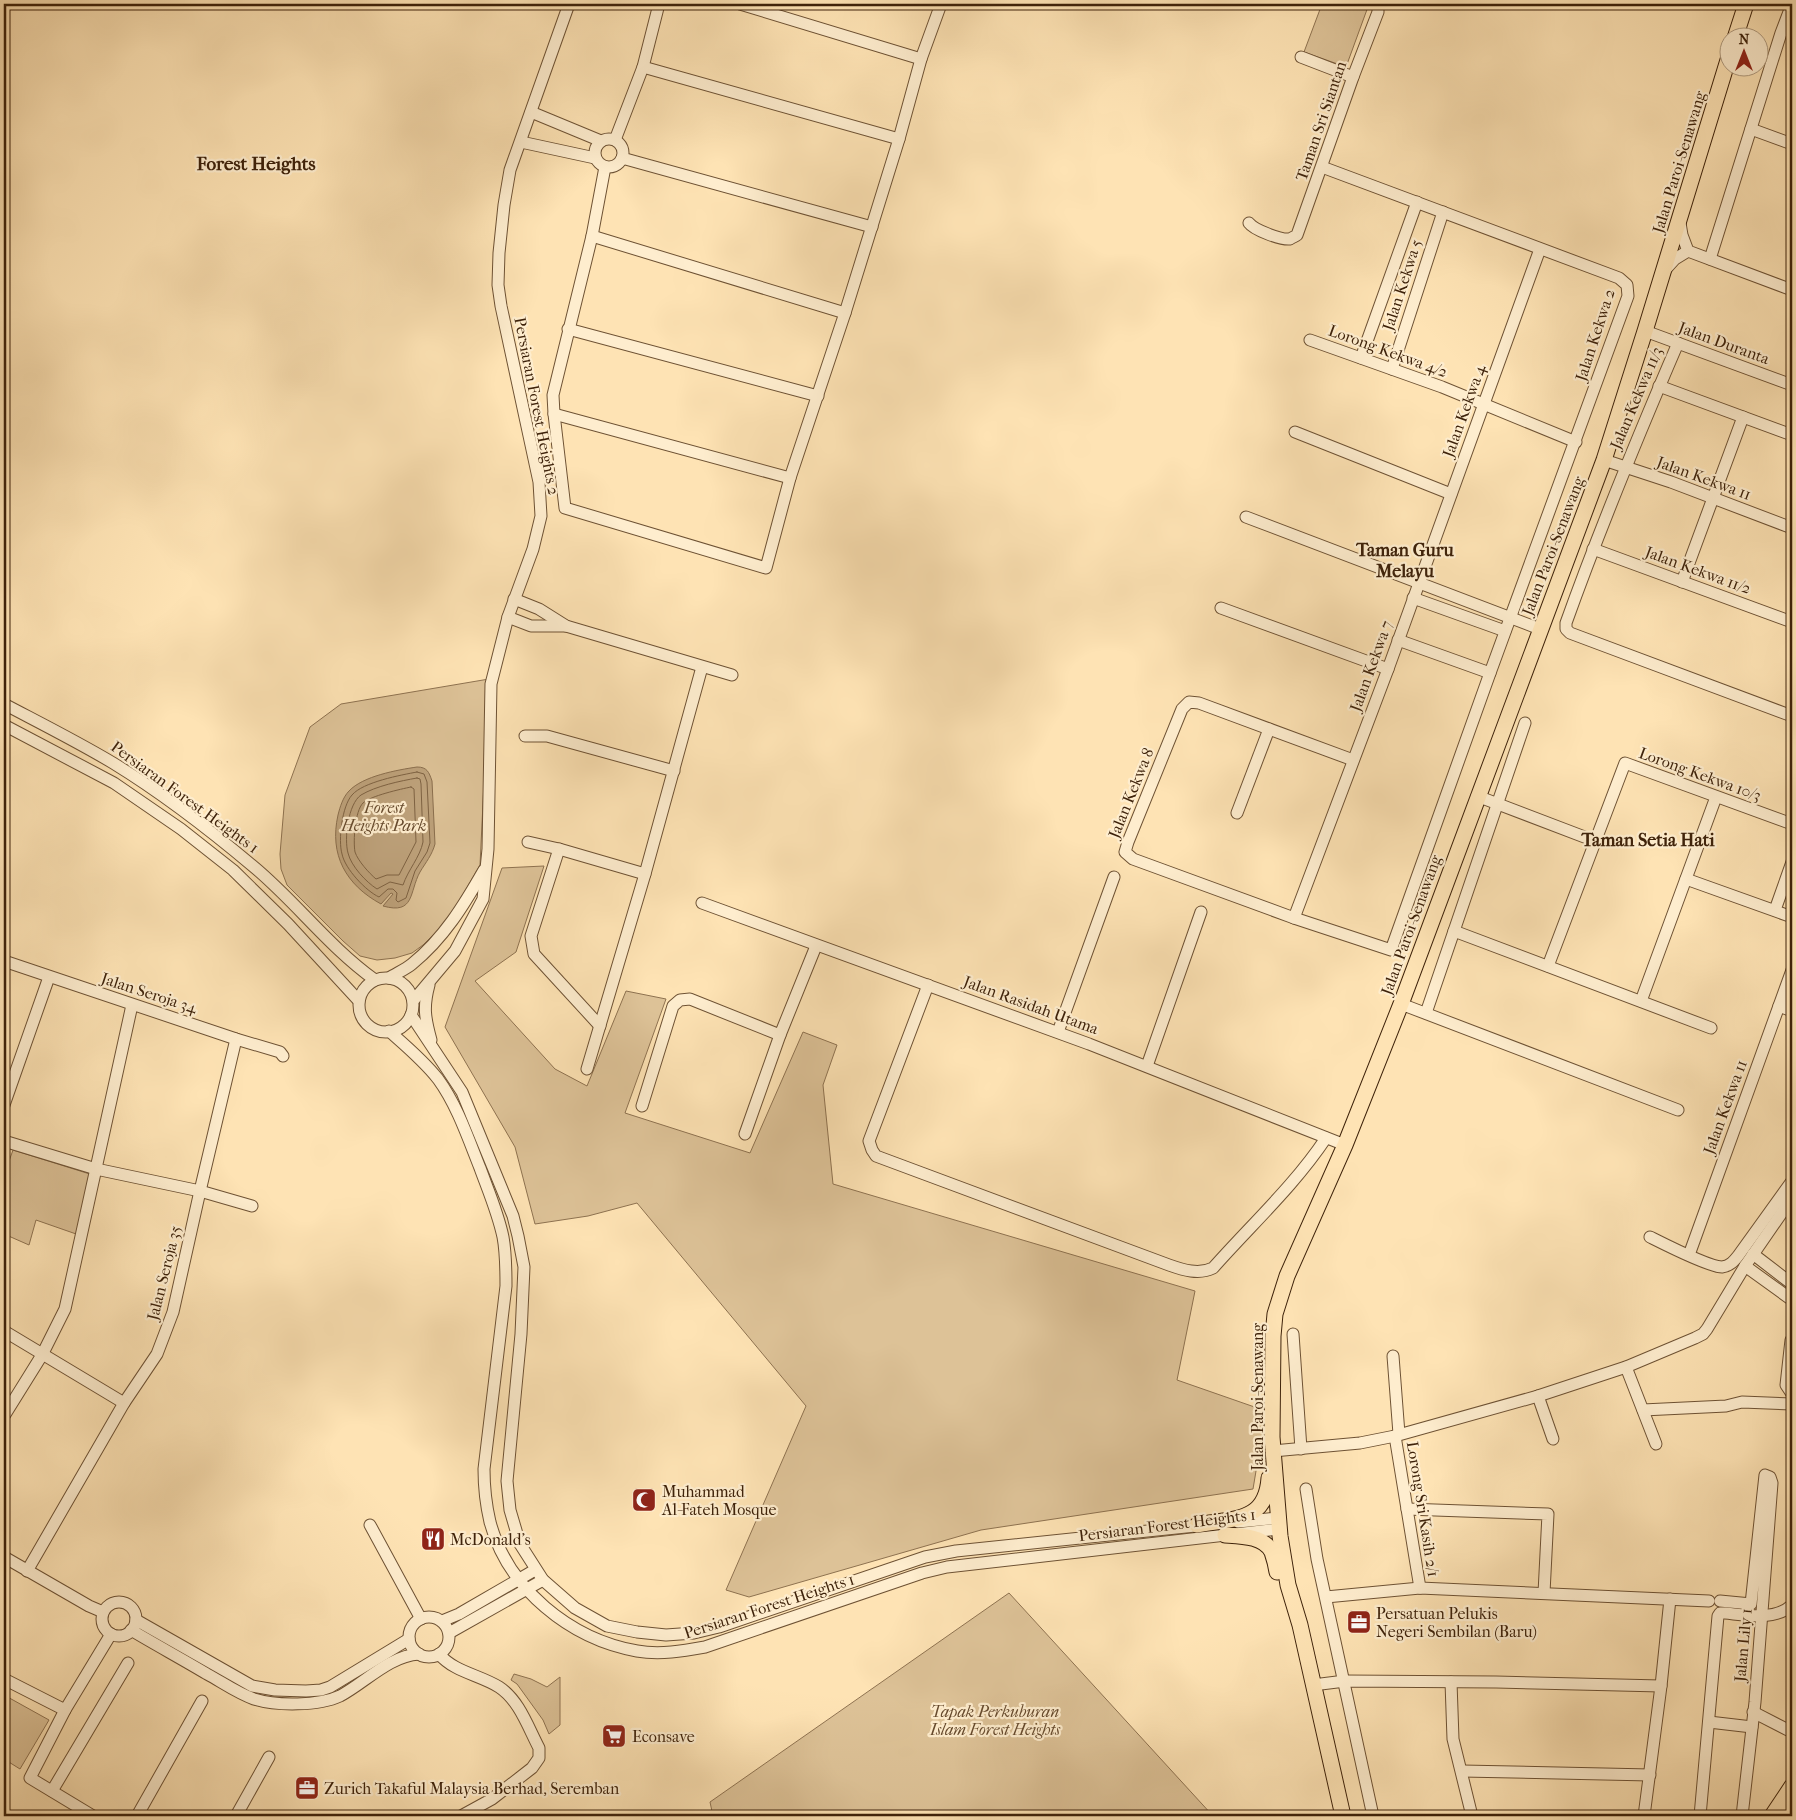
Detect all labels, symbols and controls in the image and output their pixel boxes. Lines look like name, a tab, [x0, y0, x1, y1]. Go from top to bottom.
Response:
north arrow	[1718, 28, 1768, 78]
text: N	[1739, 31, 1750, 48]
street label: Taman Sri Siantan	[1292, 58, 1351, 183]
street label: Jalan Paroi-Senawang	[1648, 88, 1710, 237]
district label: Forest Heights	[195, 153, 316, 175]
street label: Jalan Kekwa 5	[1378, 237, 1426, 335]
street label: Jalan Kekwa 2	[1571, 286, 1619, 385]
street label: Persiaran Forest Heights 2	[510, 315, 564, 497]
street label: Jalan Duranta	[1674, 317, 1773, 368]
street label: Lorong Kekwa 4/2	[1326, 321, 1450, 381]
street label: Jalan Kekwa 11/3	[1605, 344, 1666, 454]
street label: Jalan Kekwa 4	[1438, 362, 1490, 462]
street label: Jalan Kekwa 11	[1652, 451, 1754, 504]
street label: Jalan Paroi-Senawang	[1517, 473, 1588, 620]
district label: Taman Guru Melayu	[1355, 540, 1454, 582]
street label: Jalan Kekwa 11/2	[1641, 541, 1753, 598]
street label: Jalan Kekwa 7	[1345, 618, 1396, 716]
street label: Persiaran Forest Heights 1	[107, 737, 263, 857]
street label: Lorong Kekwa 10/3	[1636, 743, 1764, 805]
street label: Jalan Kekwa 8	[1104, 745, 1158, 843]
park label: Forest Heights Park	[341, 798, 426, 835]
district label: Taman Setia Hati	[1581, 830, 1715, 851]
street label: Jalan Paroi-Senawang	[1376, 852, 1445, 999]
street label: Jalan Seroja 34	[97, 968, 200, 1018]
street label: Jalan Rasidah Utama	[959, 971, 1102, 1038]
street label: Jalan Kekwa 11	[1698, 1057, 1751, 1159]
street label: Jalan Seroja 35	[143, 1224, 185, 1324]
street label: Jalan Paroi-Senawang	[1248, 1323, 1267, 1473]
street label: Lorong Sri Kasih 2/1	[1403, 1440, 1443, 1578]
place label: Muhammad Al-Fateh Mosque	[661, 1482, 777, 1519]
mosque icon: Muhammad Al-Fateh Mosque	[631, 1487, 657, 1513]
street label: Persiaran Forest Heights 1	[1077, 1505, 1257, 1545]
restaurant icon: McDonald's	[420, 1526, 446, 1552]
place label: McDonald's	[450, 1530, 531, 1549]
street label: Persiaran Forest Heights 1	[681, 1569, 857, 1643]
place label: Persatuan Pelukis Negeri Sembilan (Baru)	[1376, 1604, 1537, 1641]
street label: Jalan Lily 1	[1730, 1607, 1756, 1685]
office icon: Persatuan Pelukis Negeri Sembilan (Baru)	[1346, 1609, 1372, 1635]
park label: Tapak Perkuburan Islam Forest Heights	[929, 1702, 1061, 1739]
supermarket icon: Econsave	[601, 1723, 627, 1749]
place label: Econsave	[632, 1727, 695, 1746]
office icon: Zurich Takaful Malaysia Berhad, Seremban	[294, 1775, 320, 1801]
place label: Zurich Takaful Malaysia Berhad, Seremban	[324, 1779, 620, 1798]

